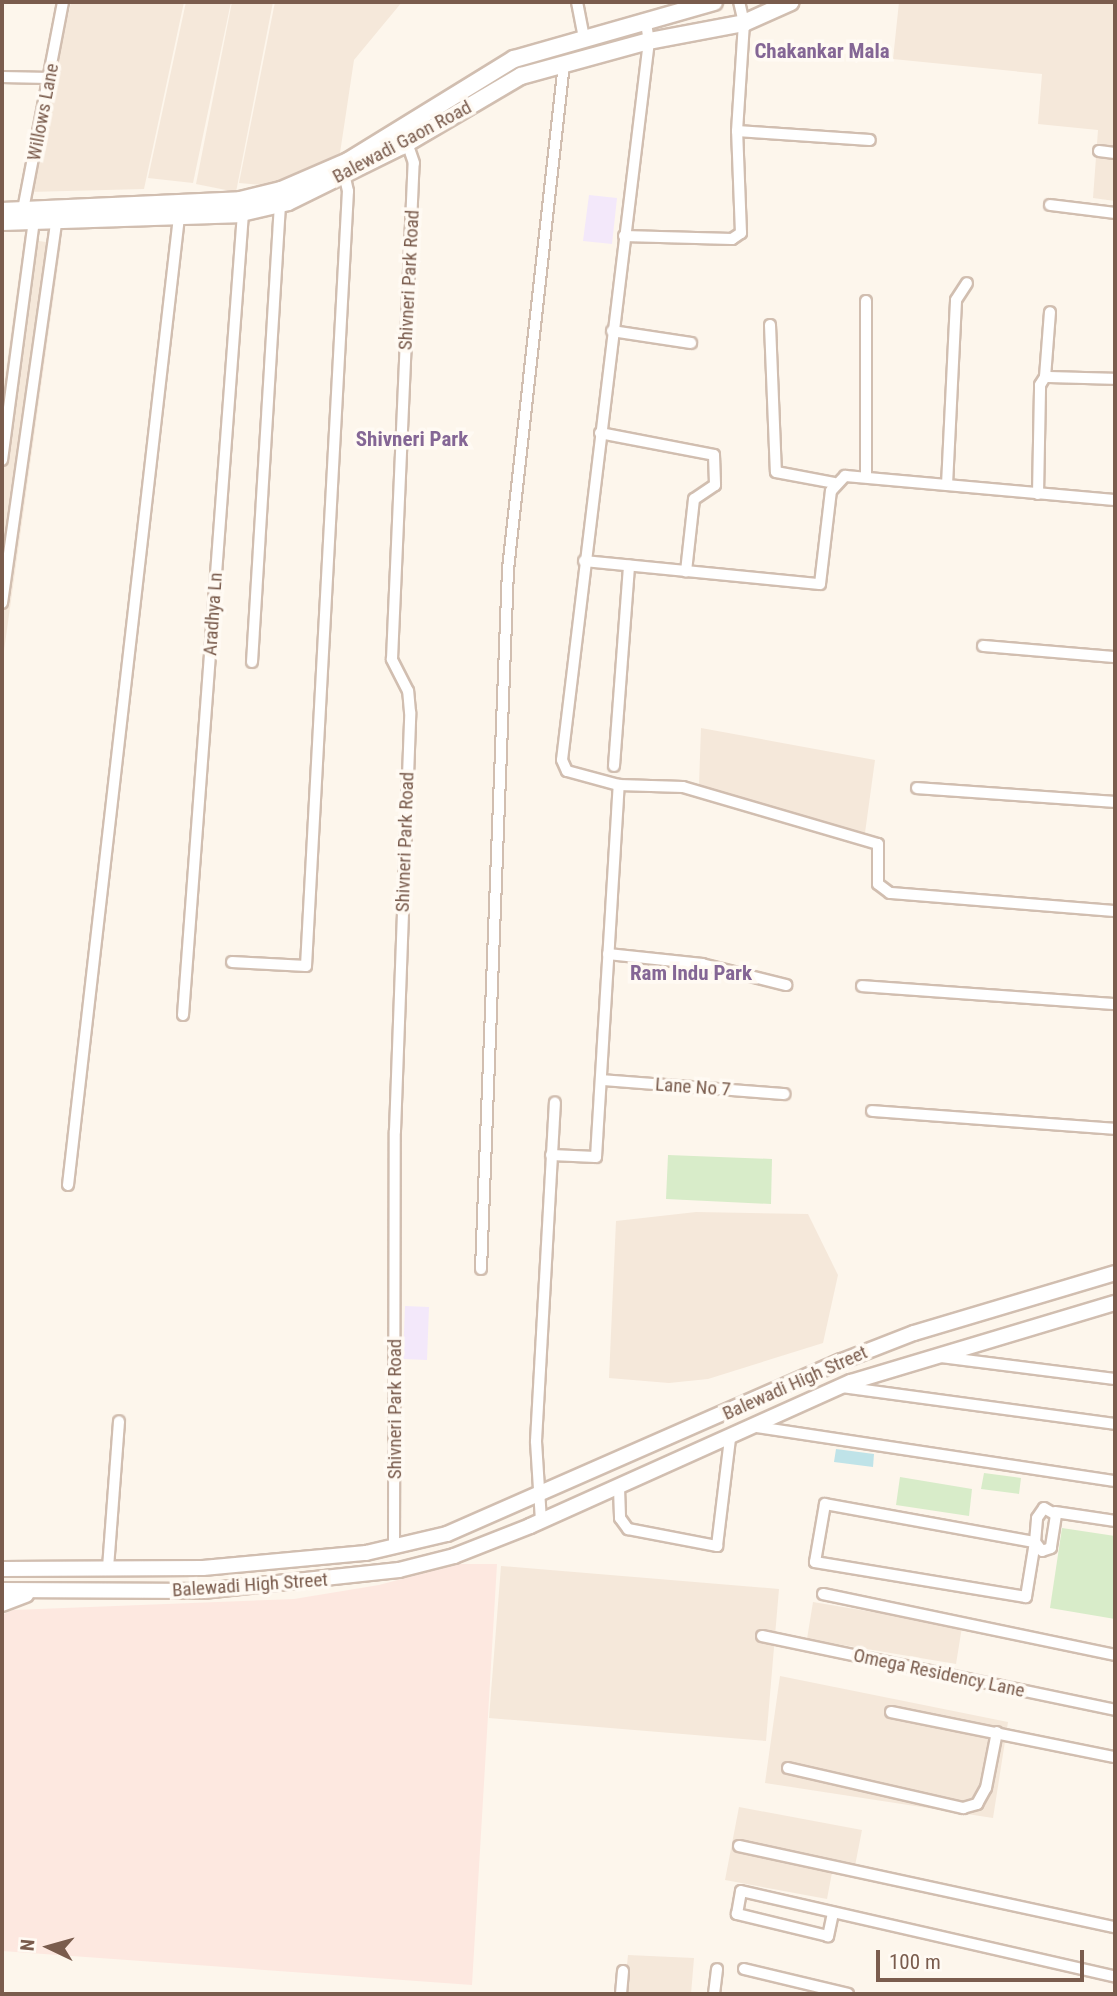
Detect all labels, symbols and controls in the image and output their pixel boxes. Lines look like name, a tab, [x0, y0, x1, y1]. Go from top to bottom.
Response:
district label: Chakankar Mala	[754, 38, 890, 64]
street label: Willows Lane	[22, 61, 64, 163]
street label: Balewadi Gaon Road	[329, 96, 475, 188]
street label: Shivneri Park Road	[394, 209, 424, 351]
district label: Shivneri Park	[356, 426, 468, 452]
street label: Aradhya Ln	[199, 572, 227, 656]
street label: Shivneri Park Road	[391, 771, 419, 913]
district label: Ram Indu Park	[630, 960, 752, 986]
street label: Lane No 7	[654, 1073, 732, 1101]
street label: Shivneri Park Road	[384, 1339, 406, 1479]
street label: Balewadi High Street	[719, 1341, 871, 1425]
street label: Balewadi High Street	[171, 1568, 329, 1602]
street label: Omega Residency Lane	[851, 1644, 1027, 1702]
north arrow	[14, 1912, 84, 1982]
scale bar	[879, 1937, 1087, 1981]
text: N	[16, 1938, 40, 1952]
text: 100 m	[889, 1950, 941, 1974]

